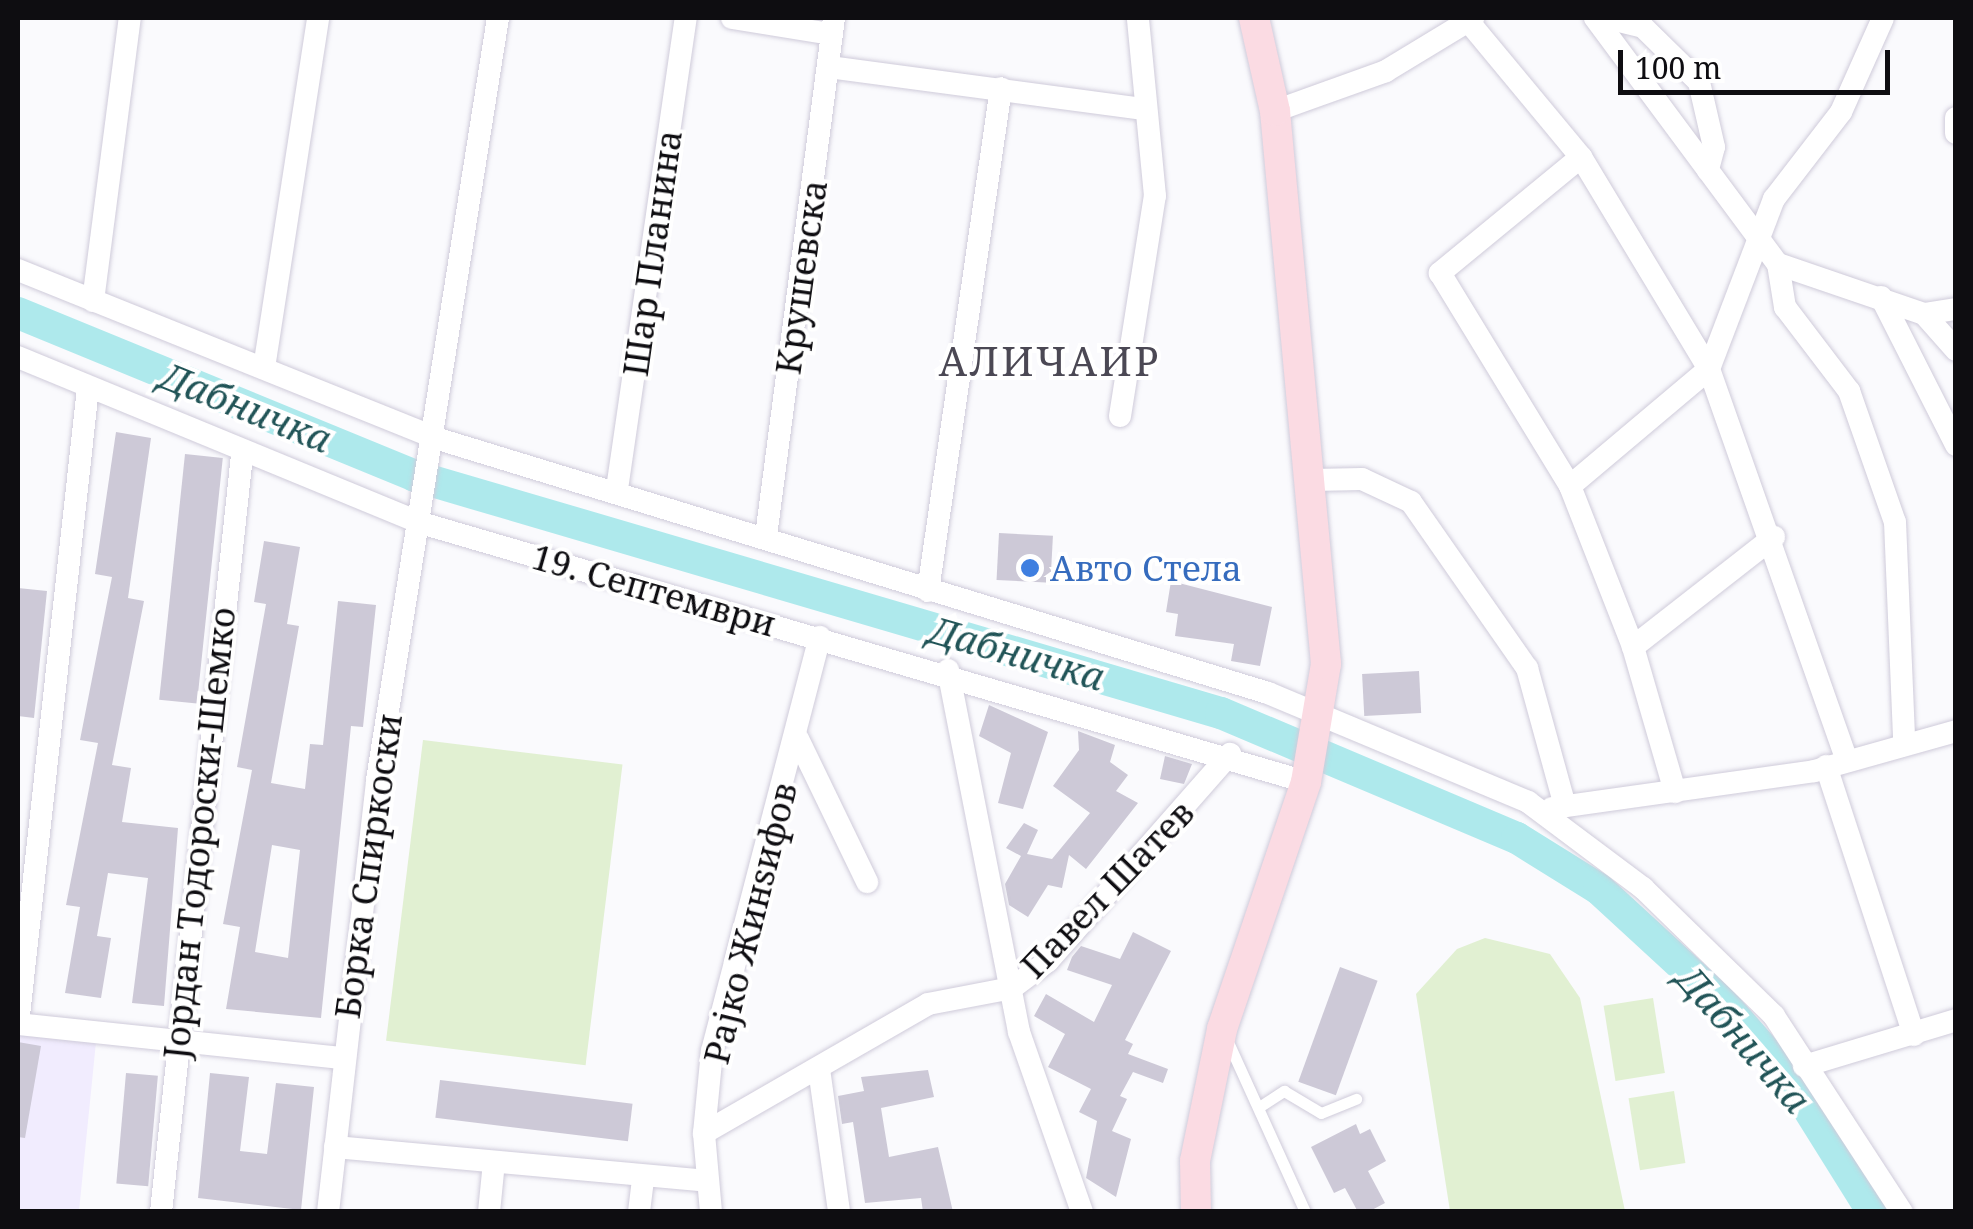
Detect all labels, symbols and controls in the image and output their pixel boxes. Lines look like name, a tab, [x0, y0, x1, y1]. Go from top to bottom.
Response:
scale bar	[1623, 30, 1896, 92]
text: 100 m	[1635, 47, 1721, 88]
street label: Шар Планина	[614, 127, 690, 379]
street label: Крушевска	[767, 177, 835, 377]
district label: АЛИЧАИР	[939, 337, 1161, 385]
water label: Дабничка	[154, 352, 338, 462]
street label: 19. Септември	[527, 535, 781, 645]
place label: Авто Стела	[1050, 547, 1242, 589]
marker: Авто Стела	[1019, 557, 1041, 579]
street label: Јордан Тодороски-Шемко	[154, 605, 244, 1061]
water label: Дабничка	[924, 606, 1110, 700]
street label: Борка Спиркоски	[326, 711, 410, 1021]
street label: Рајко Жинѕифов	[695, 778, 805, 1068]
street label: Павел Шатев	[1012, 792, 1202, 986]
water label: Дабничка	[1668, 956, 1820, 1122]

